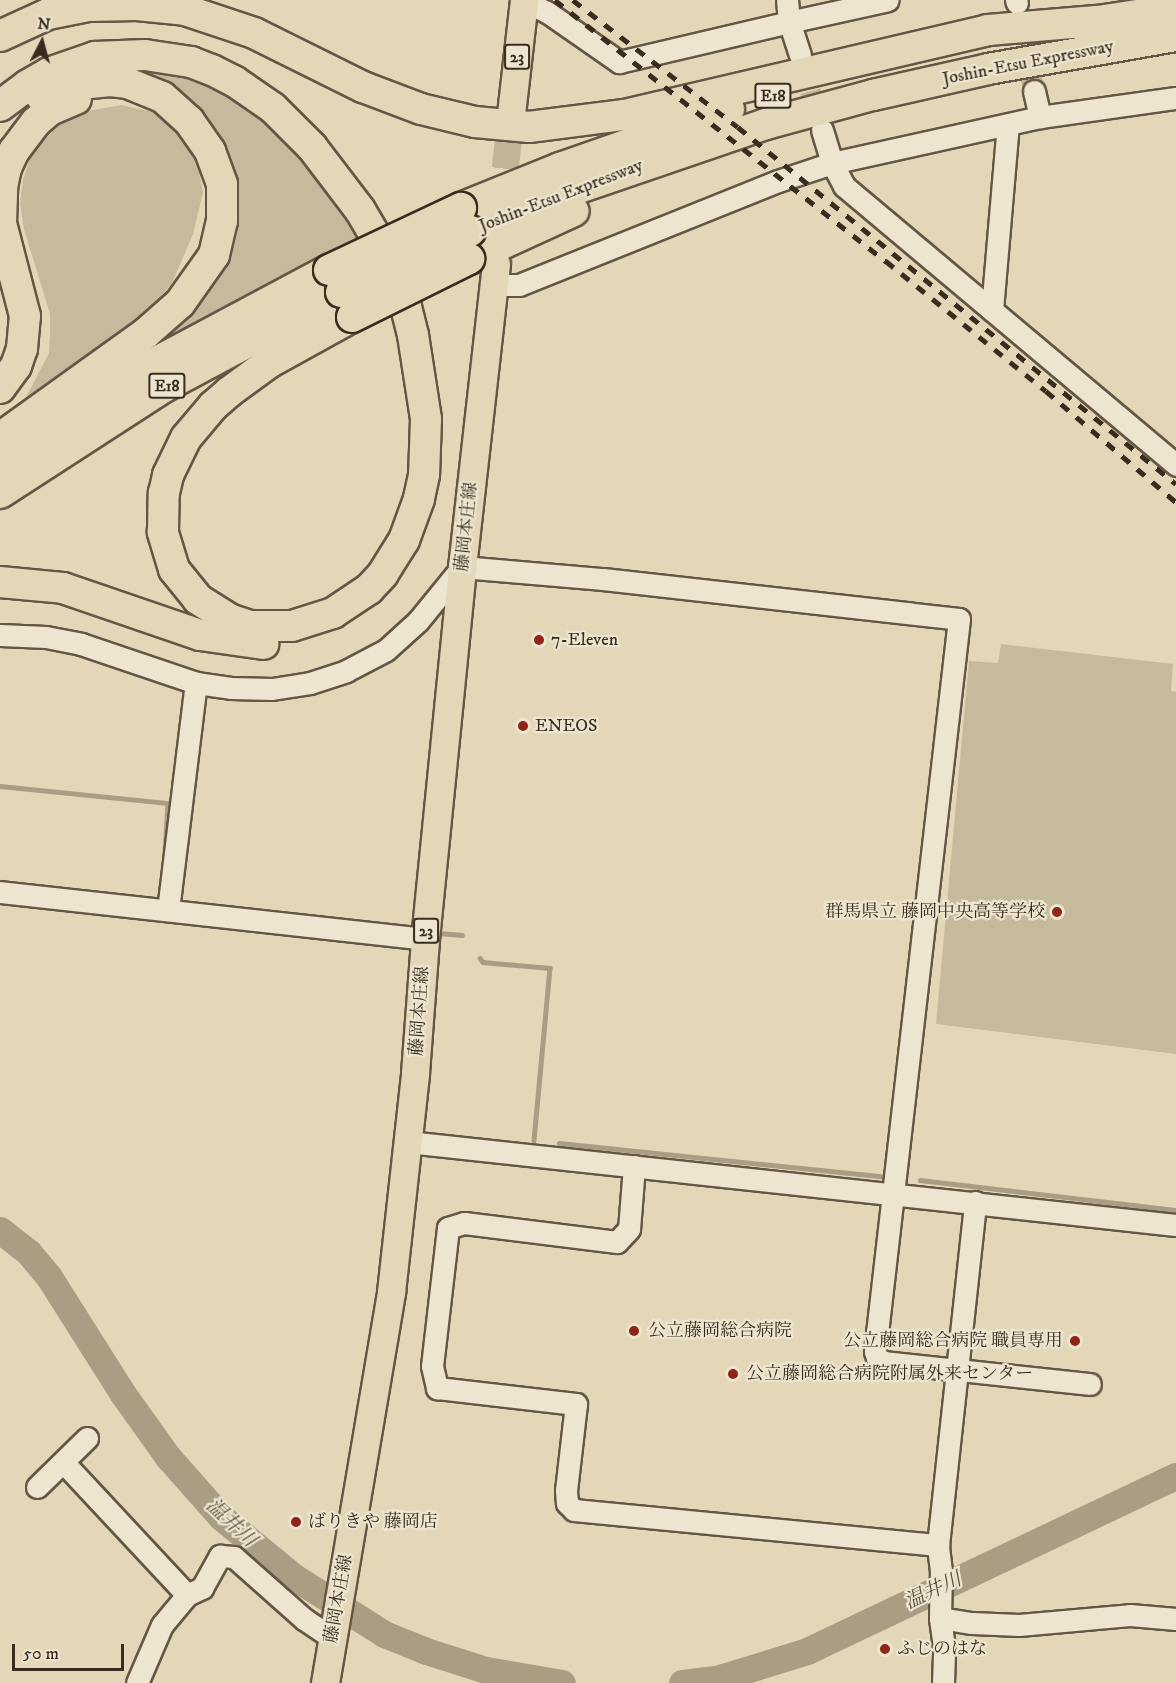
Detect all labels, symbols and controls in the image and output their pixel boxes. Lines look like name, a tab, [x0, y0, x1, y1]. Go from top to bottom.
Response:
north arrow	[12, 12, 72, 72]
text: N	[36, 13, 51, 35]
street label: Joshin-Etsu Expressway	[941, 36, 1115, 90]
road number: 23	[504, 44, 530, 70]
road number: E18	[754, 83, 792, 109]
street label: Joshin-Etsu Expressway	[476, 155, 646, 237]
road number: E18	[148, 373, 186, 399]
street label: 藤岡本庄線	[452, 481, 482, 573]
place label: 7-Eleven	[551, 629, 618, 651]
marker: 7-Eleven	[532, 633, 546, 647]
place label: ENEOS	[535, 715, 597, 737]
marker: ENEOS	[516, 719, 530, 733]
place label: 群馬県立 藤岡中央高等学校	[825, 901, 1045, 923]
marker: 群馬県立 藤岡中央高等学校	[1050, 905, 1064, 919]
road number: 23	[412, 918, 440, 944]
street label: 藤岡本庄線	[406, 965, 434, 1057]
place label: 公立藤岡総合病院	[648, 1320, 792, 1342]
marker: 公立藤岡総合病院	[625, 1322, 643, 1340]
place label: 公立藤岡総合病院 職員専用	[843, 1330, 1063, 1352]
marker: 公立藤岡総合病院 職員専用	[1068, 1334, 1082, 1348]
place label: 公立藤岡総合病院附属外来センター	[746, 1363, 1034, 1385]
marker: 公立藤岡総合病院附属外来センター	[724, 1365, 742, 1383]
water label: 温井川	[201, 1494, 261, 1552]
place label: ばりきや 藤岡店	[308, 1511, 438, 1533]
marker: ばりきや 藤岡店	[289, 1515, 303, 1529]
street label: 藤岡本庄線	[321, 1553, 357, 1645]
water label: 温井川	[901, 1567, 965, 1615]
scale bar	[15, 1632, 128, 1670]
place label: ふじのはな	[897, 1638, 987, 1660]
marker: ふじのはな	[878, 1642, 892, 1656]
text: 50 m	[23, 1643, 59, 1665]

